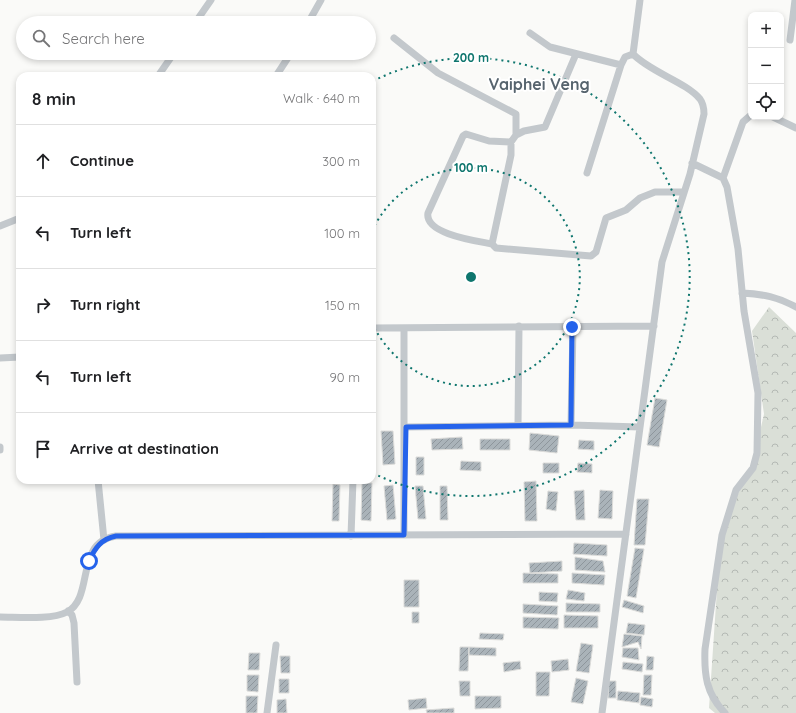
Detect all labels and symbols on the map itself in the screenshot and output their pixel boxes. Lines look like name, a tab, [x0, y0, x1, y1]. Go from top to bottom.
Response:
text: 200 m	[453, 50, 489, 65]
district label: Vaiphei Veng	[488, 74, 590, 94]
text: 100 m	[454, 160, 488, 175]
centre of rings	[464, 270, 478, 284]
route end	[563, 318, 581, 336]
route start	[80, 552, 98, 570]

